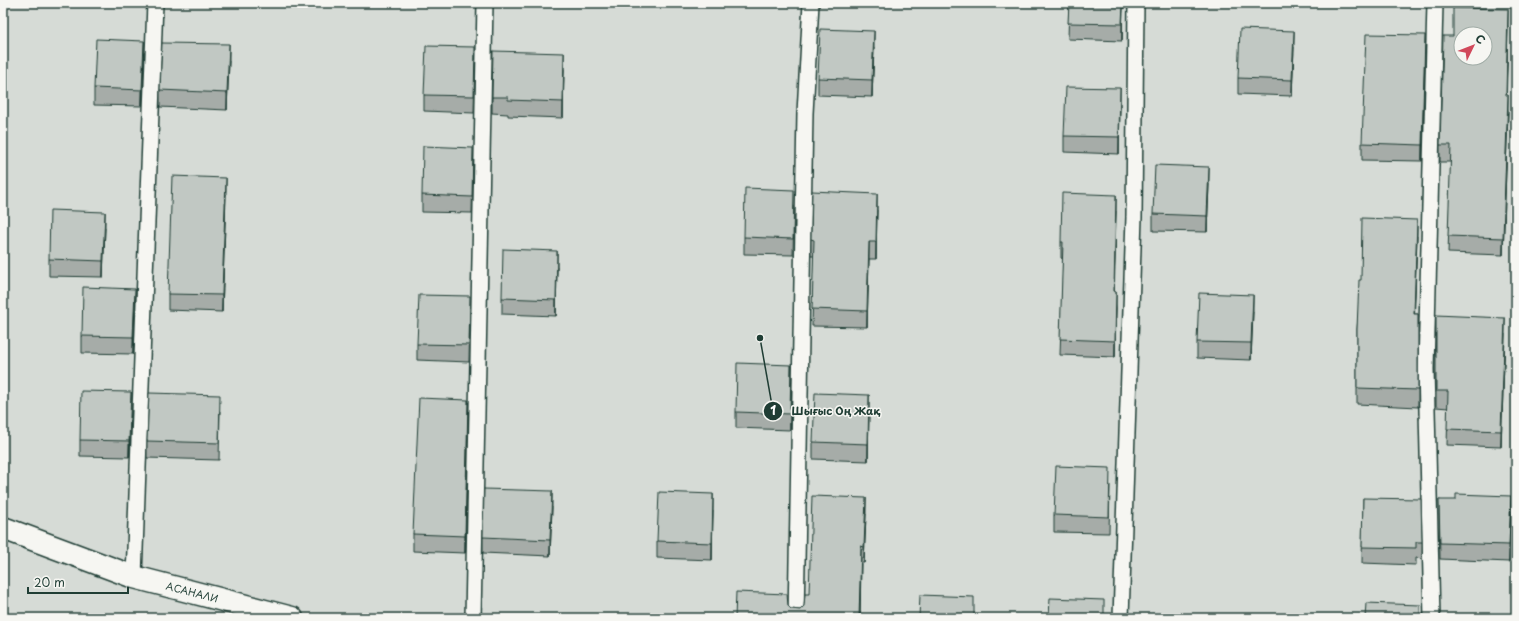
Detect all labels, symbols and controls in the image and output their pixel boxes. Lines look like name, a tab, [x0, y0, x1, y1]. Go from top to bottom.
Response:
north arrow	[1453, 26, 1493, 66]
text: С	[1472, 30, 1490, 48]
callout: Шығыс Оң Жақ	[763, 399, 889, 422]
text: 1	[770, 401, 776, 419]
text: Шығыс Оң Жақ	[791, 402, 881, 419]
scale bar	[28, 569, 128, 595]
text: 20 m	[34, 573, 65, 591]
street label: АСАНАЛИ	[165, 578, 220, 606]

